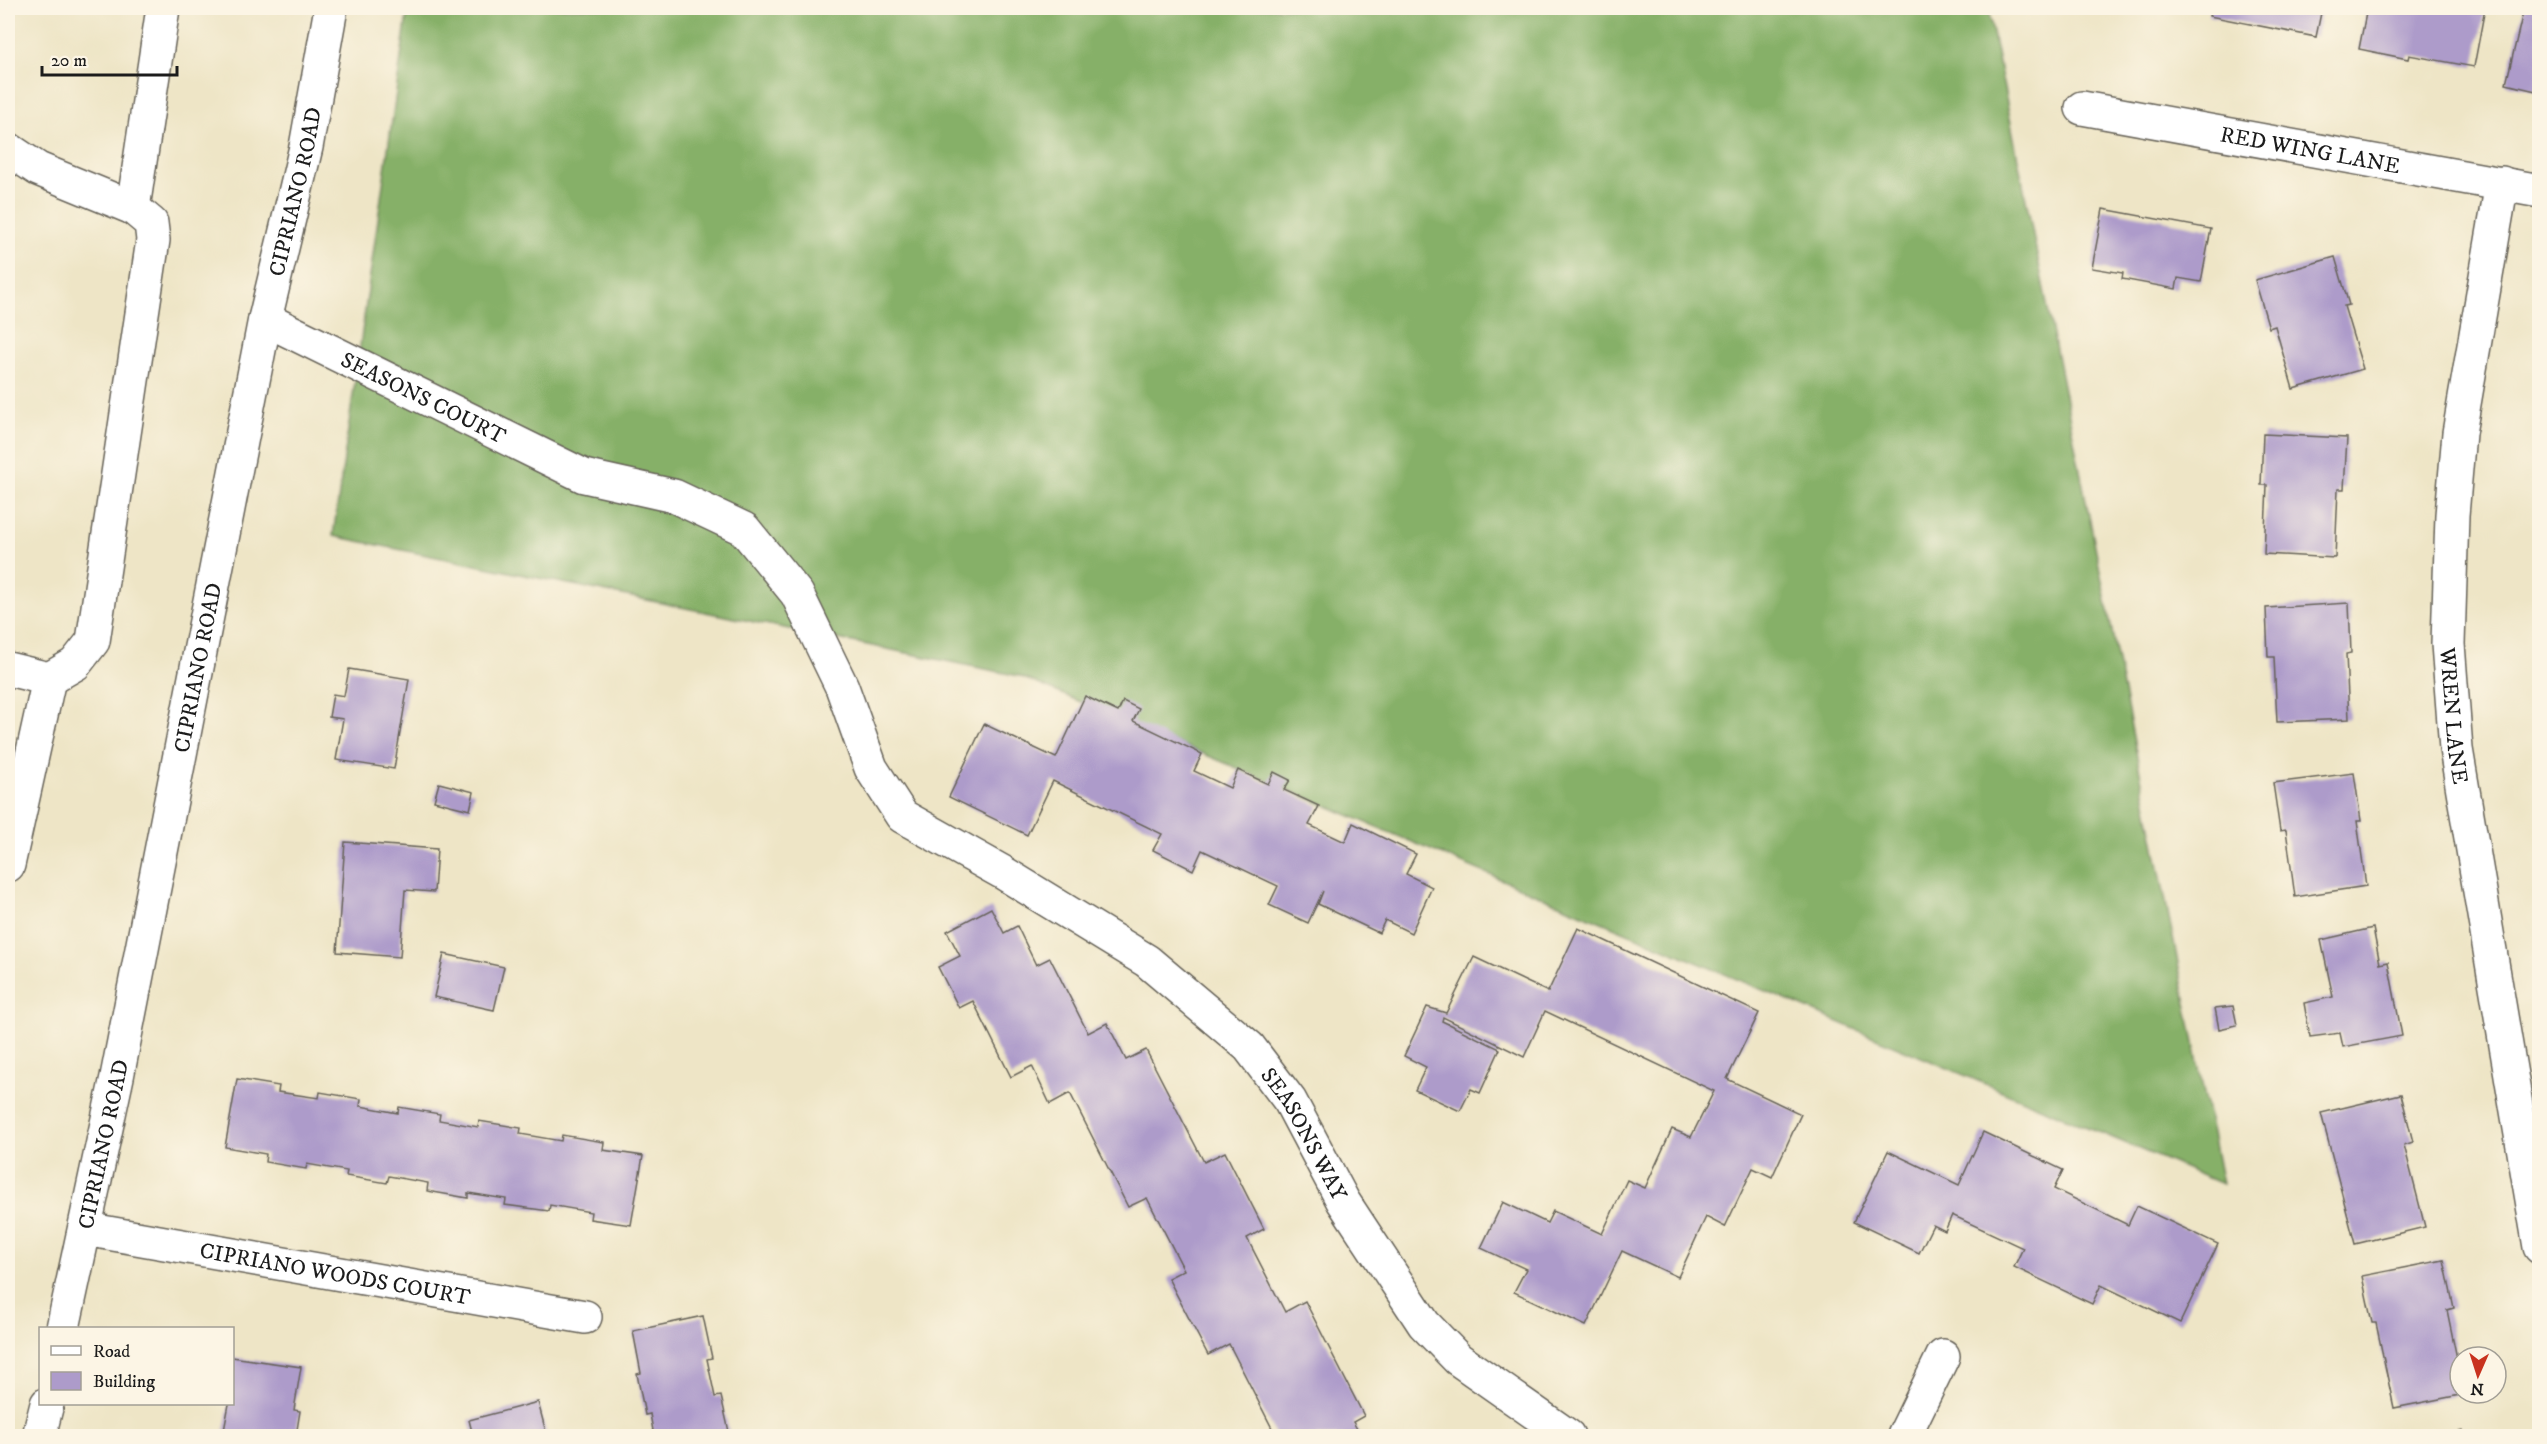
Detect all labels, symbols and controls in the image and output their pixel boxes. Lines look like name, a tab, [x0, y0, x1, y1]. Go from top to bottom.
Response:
scale bar	[42, 39, 177, 77]
text: 20 m	[51, 50, 87, 72]
street label: CIPRIANO ROAD	[264, 105, 328, 279]
street label: RED WING LANE	[2218, 121, 2402, 180]
street label: SEASONS COURT	[336, 347, 510, 451]
street label: CIPRIANO ROAD	[169, 580, 228, 755]
street label: WREN LANE	[2433, 646, 2474, 786]
street label: CIPRIANO ROAD	[73, 1057, 135, 1232]
street label: SEASONS WAY	[1254, 1063, 1353, 1206]
street label: CIPRIANO WOODS COURT	[197, 1237, 473, 1312]
legend	[39, 1327, 234, 1405]
text: Road	[93, 1341, 130, 1363]
north arrow	[2448, 1345, 2508, 1405]
text: Building	[93, 1371, 155, 1393]
text: N	[2470, 1379, 2484, 1399]

